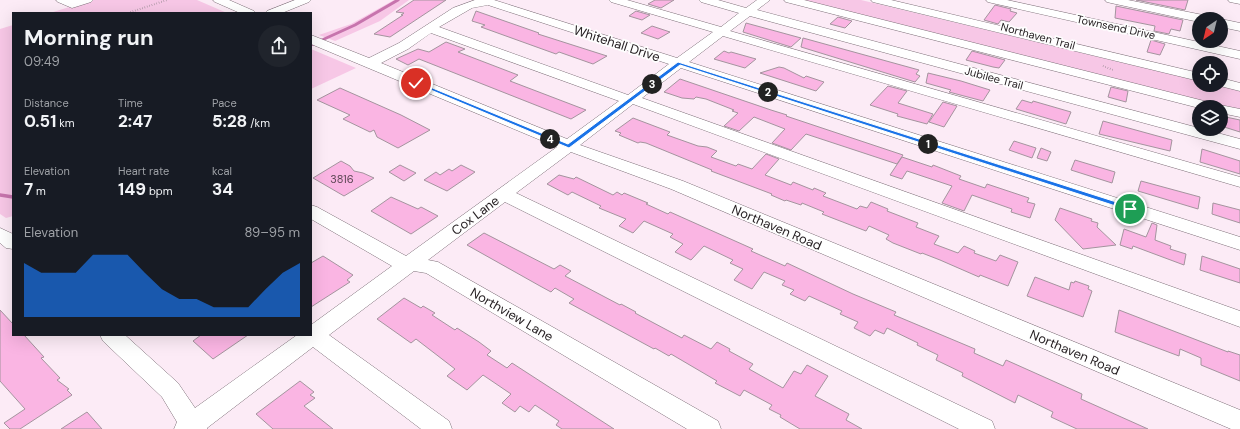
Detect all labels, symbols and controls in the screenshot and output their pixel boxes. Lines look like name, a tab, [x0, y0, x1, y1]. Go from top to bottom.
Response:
street label: Townsend Drive	[1075, 12, 1157, 42]
north arrow	[1192, 12, 1228, 48]
map controls	[1192, 12, 1228, 136]
street label: Northaven Trail	[999, 19, 1077, 53]
street label: Whitehall Drive	[571, 21, 662, 65]
text: Morning run	[24, 23, 154, 52]
button: share	[258, 25, 300, 67]
text: 09:49	[24, 53, 60, 70]
button: locate	[1192, 56, 1228, 92]
street label: Jubilee Trail	[963, 63, 1025, 93]
pin	[399, 66, 433, 100]
icon: check	[405, 72, 427, 94]
pin: 3	[642, 74, 662, 94]
text: 3	[649, 77, 655, 91]
pin: 2	[758, 82, 778, 102]
text: 2	[765, 85, 771, 99]
text: Distance	[24, 96, 69, 110]
text: Time	[118, 96, 143, 110]
text: Pace	[212, 96, 237, 110]
button: layers	[1192, 100, 1228, 136]
text: 0.51	[24, 110, 56, 132]
text: 2:47	[118, 110, 152, 132]
text: 5:28	[212, 110, 247, 132]
text: km	[56, 116, 75, 130]
text: /km	[247, 116, 270, 130]
pin: 4	[540, 129, 560, 149]
text: 4	[546, 132, 554, 146]
pin: 1	[918, 134, 938, 154]
text: 1	[926, 137, 930, 151]
text: Elevation	[24, 164, 70, 178]
text: Heart rate	[118, 164, 169, 178]
text: kcal	[212, 164, 232, 178]
house number: 3816	[330, 172, 354, 186]
text: 7	[24, 178, 33, 200]
text: 149	[118, 178, 146, 200]
text: 34	[212, 178, 233, 200]
text: m	[33, 184, 46, 198]
text: bpm	[146, 184, 173, 198]
street label: Cox Lane	[448, 192, 503, 239]
pin	[1113, 192, 1147, 226]
icon: arrive	[1119, 198, 1141, 220]
street label: Northaven Road	[729, 201, 824, 254]
text: Elevation	[24, 224, 78, 241]
text: 89–95 m	[244, 224, 300, 241]
street label: Northview Lane	[467, 284, 556, 345]
street label: Northaven Road	[1027, 326, 1122, 379]

